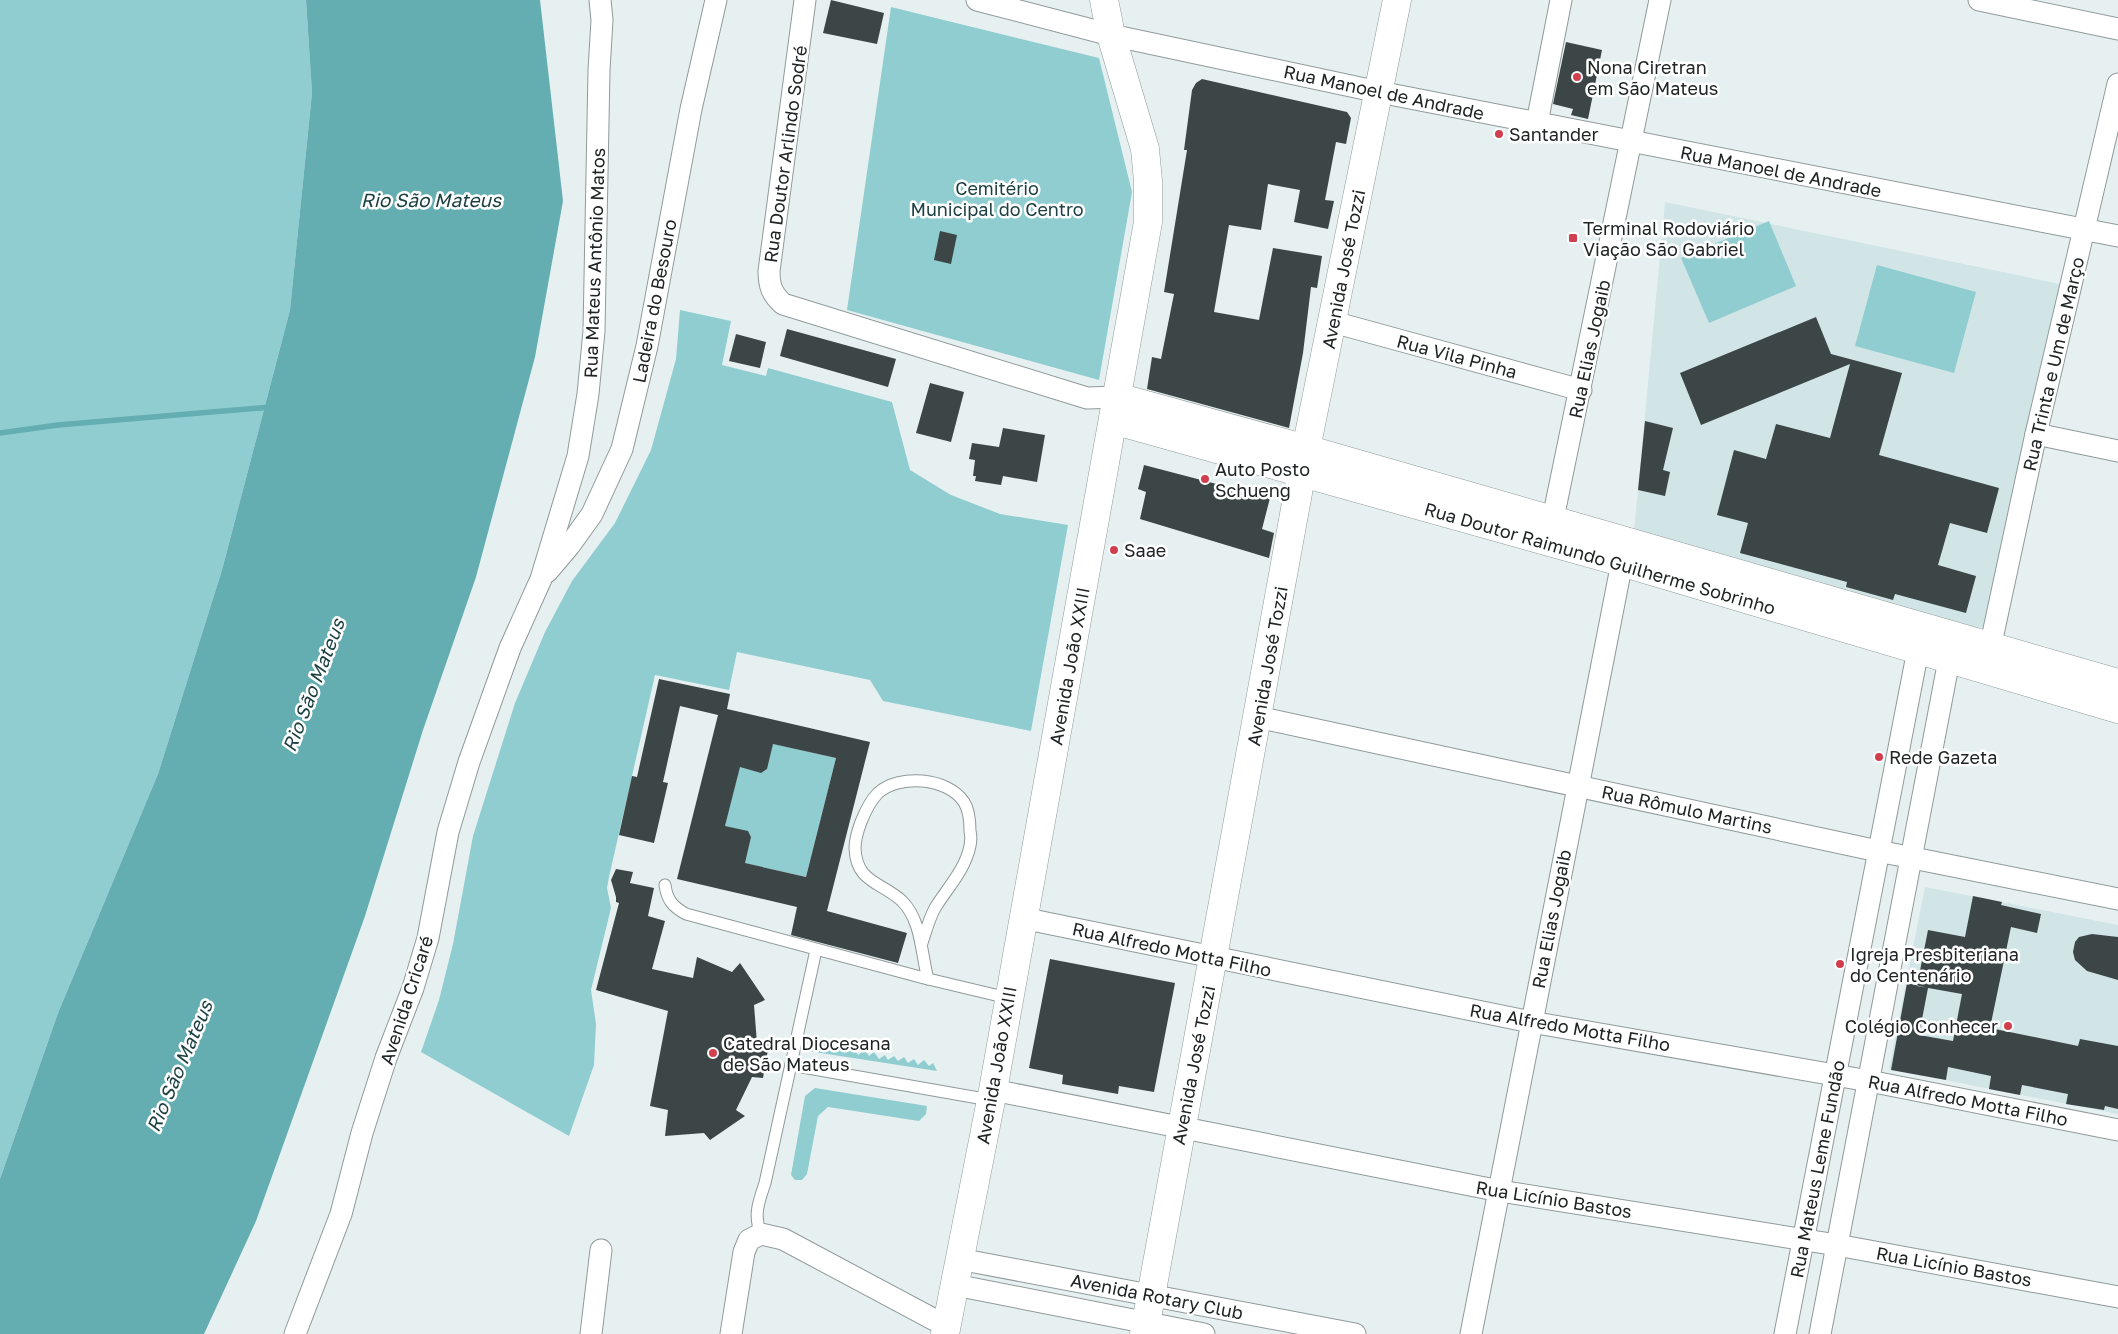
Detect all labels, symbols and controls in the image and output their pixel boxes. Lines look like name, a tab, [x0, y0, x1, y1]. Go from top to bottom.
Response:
street label: Rua Doutor Arlindo Sodré	[759, 44, 811, 264]
place label: Nona Ciretran em São Mateus	[1587, 56, 1718, 99]
street label: Rua Manoel de Andrade	[1282, 60, 1486, 124]
marker: Nona Ciretran em São Mateus	[1571, 71, 1583, 83]
place label: Santander	[1509, 123, 1599, 145]
marker: Santander	[1493, 128, 1505, 140]
street label: Rua Manoel de Andrade	[1679, 141, 1883, 201]
street label: Rua Mateus Antônio Matos	[579, 147, 609, 379]
park label: Cemitério Municipal do Centro	[910, 177, 1084, 220]
water label: Rio São Mateus	[361, 188, 502, 211]
street label: Avenida José Tozzi	[1317, 188, 1369, 350]
street label: Ladeira do Besouro	[627, 217, 681, 385]
place label: Terminal Rodoviário Viação São Gabriel	[1583, 217, 1754, 260]
marker: Terminal Rodoviário Viação São Gabriel	[1567, 232, 1579, 244]
street label: Rua Trinta e Um de Março	[2018, 255, 2088, 473]
street label: Rua Elias Jogaib	[1564, 278, 1614, 420]
street label: Rua Vila Pinha	[1394, 329, 1520, 383]
place label: Auto Posto Schueng	[1215, 458, 1310, 501]
marker: Auto Posto Schueng	[1199, 473, 1211, 485]
street label: Rua Doutor Raimundo Guilherme Sobrinho	[1422, 497, 1778, 619]
place label: Saae	[1124, 539, 1166, 561]
marker: Saae	[1108, 544, 1120, 556]
street label: Avenida José Tozzi	[1242, 584, 1292, 748]
street label: Avenida João XXIII	[1044, 585, 1094, 747]
water label: Rio São Mateus	[277, 615, 349, 755]
place label: Rede Gazeta	[1889, 746, 1997, 768]
marker: Rede Gazeta	[1873, 751, 1885, 763]
street label: Rua Rômulo Martins	[1600, 780, 1774, 838]
street label: Rua Elias Jogaib	[1527, 848, 1575, 990]
street label: Rua Alfredo Motta Filho	[1070, 917, 1274, 981]
street label: Avenida Cricaré	[375, 933, 437, 1067]
place label: Igreja Presbiteriana do Centenário	[1850, 943, 2019, 986]
marker: Igreja Presbiteriana do Centenário	[1834, 958, 1846, 970]
street label: Avenida João XXIII	[971, 984, 1021, 1146]
street label: Avenida José Tozzi	[1167, 984, 1219, 1146]
water label: Rio São Mateus	[141, 996, 217, 1135]
street label: Rua Alfredo Motta Filho	[1468, 999, 1672, 1055]
place label: Colégio Conhecer	[1845, 1015, 1998, 1037]
marker: Colégio Conhecer	[2002, 1020, 2014, 1032]
place label: Catedral Diocesana de São Mateus	[723, 1032, 891, 1075]
marker: Catedral Diocesana de São Mateus	[707, 1047, 719, 1059]
street label: Rua Mateus Leme Fundão	[1785, 1058, 1849, 1280]
street label: Rua Alfredo Motta Filho	[1866, 1070, 2070, 1130]
street label: Rua Licínio Bastos	[1474, 1176, 1634, 1222]
street label: Rua Licínio Bastos	[1874, 1241, 2034, 1291]
street label: Avenida Rotary Club	[1069, 1268, 1245, 1324]

